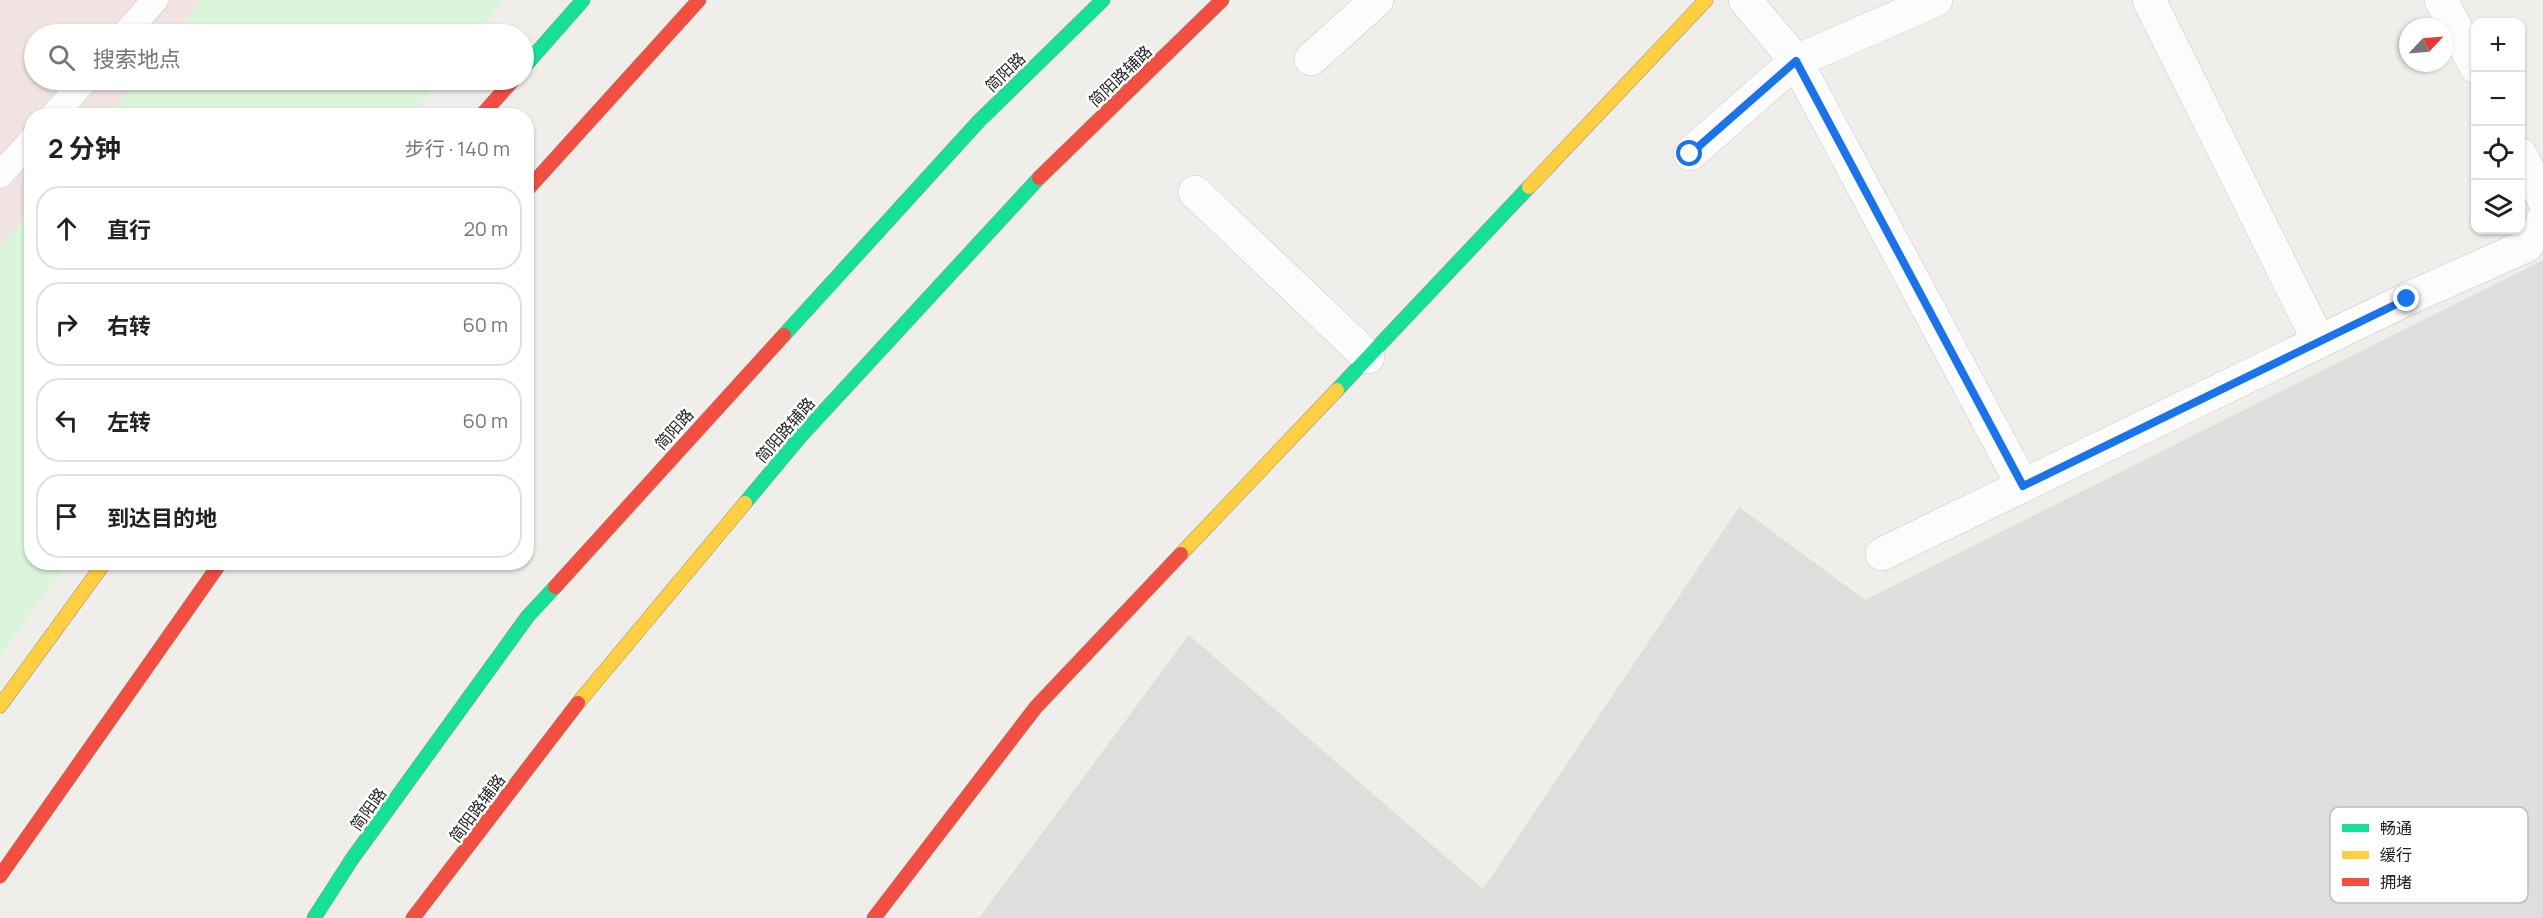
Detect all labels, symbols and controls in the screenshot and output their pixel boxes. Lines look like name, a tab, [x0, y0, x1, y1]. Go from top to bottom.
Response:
north arrow	[2399, 18, 2453, 72]
map controls	[2471, 18, 2525, 234]
button: +	[2471, 18, 2525, 72]
search box	[24, 24, 534, 90]
street label: 简阳路辅路	[1084, 40, 1156, 112]
icon: search	[45, 41, 78, 74]
text: 搜索地点	[93, 44, 181, 74]
street label: 简阳路	[980, 47, 1030, 97]
button: −	[2471, 72, 2525, 126]
button: locate	[2471, 126, 2525, 180]
text: 2 分钟	[48, 130, 121, 166]
text: 步行 · 140 m	[405, 135, 510, 162]
route start	[1676, 140, 1702, 166]
button: layers	[2471, 180, 2525, 234]
icon: ahead	[50, 212, 83, 245]
text: 直行	[107, 215, 151, 245]
text: 20 m	[463, 215, 508, 242]
route end	[2393, 285, 2419, 311]
icon: right	[50, 308, 83, 341]
text: 右转	[107, 311, 151, 341]
text: 60 m	[462, 311, 508, 338]
street label: 简阳路辅路	[750, 393, 820, 467]
icon: left	[50, 404, 83, 437]
street label: 简阳路	[650, 404, 698, 454]
text: 左转	[107, 407, 151, 437]
text: 60 m	[462, 407, 508, 434]
icon: arrive	[50, 500, 83, 533]
text: 到达目的地	[107, 503, 217, 533]
street label: 简阳路辅路	[444, 769, 510, 847]
street label: 简阳路	[345, 783, 391, 835]
legend	[2330, 807, 2528, 903]
text: 畅通	[2380, 817, 2412, 839]
text: 缓行	[2380, 844, 2412, 866]
text: 拥堵	[2380, 871, 2412, 893]

